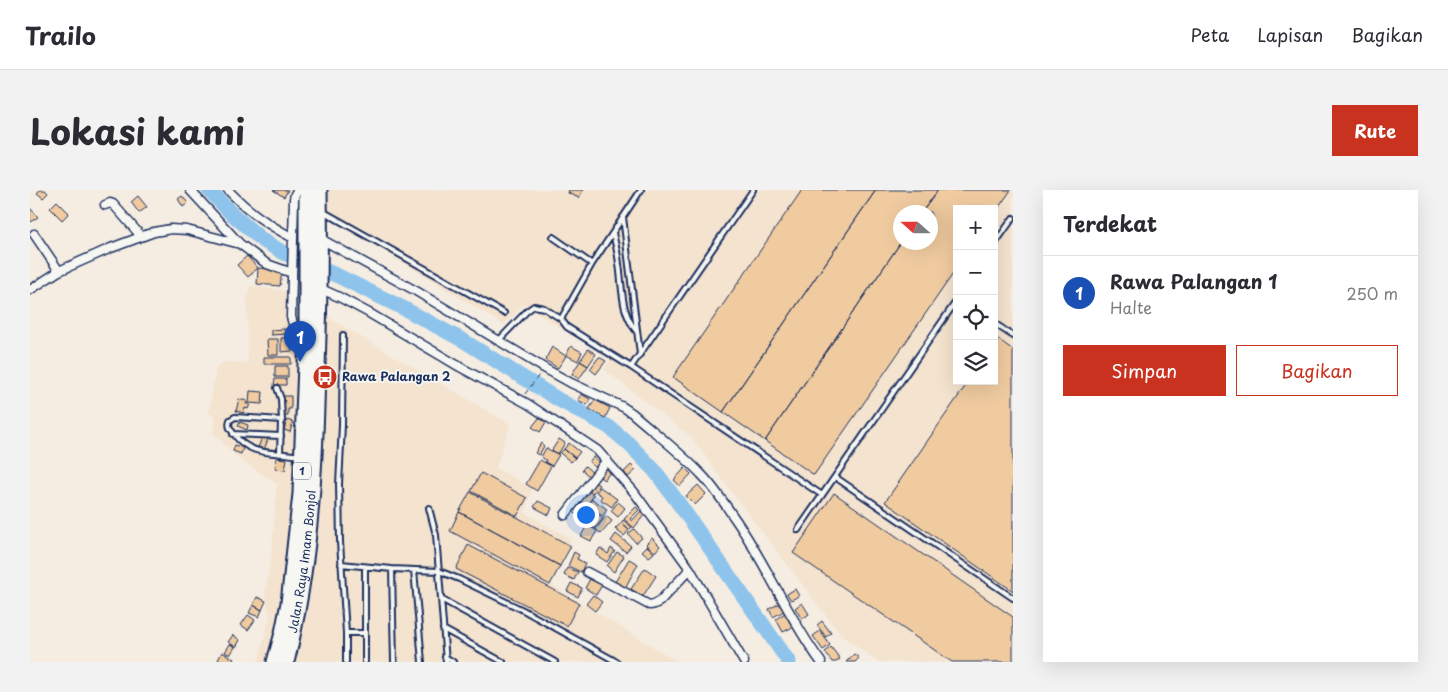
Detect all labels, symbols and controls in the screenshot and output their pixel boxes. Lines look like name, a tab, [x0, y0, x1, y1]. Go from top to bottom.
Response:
text: Trailo	[25, 17, 96, 53]
text: Peta	[1191, 21, 1229, 48]
text: Lapisan	[1257, 21, 1323, 48]
text: Bagikan	[1351, 21, 1423, 48]
text: Lokasi kami	[30, 104, 245, 157]
button: Rute	[1332, 105, 1418, 156]
north arrow	[893, 205, 938, 250]
map controls	[953, 205, 998, 385]
button: +	[953, 205, 998, 250]
text: Terdekat	[1063, 207, 1157, 239]
button: −	[953, 250, 998, 295]
text: Rawa Palangan 1	[1110, 267, 1277, 295]
text: 1	[1075, 281, 1083, 305]
text: 250 m	[1347, 281, 1398, 305]
button: locate	[953, 295, 998, 340]
text: Halte	[1110, 295, 1152, 319]
pin: 1	[284, 321, 316, 362]
button: layers	[953, 340, 998, 385]
button: Simpan	[1063, 345, 1226, 396]
button: Bagikan	[1236, 345, 1398, 396]
bus stop icon: Rawa Palangan 2	[312, 364, 338, 390]
place label: Rawa Palangan 2	[342, 367, 451, 385]
road number: 1	[293, 462, 311, 480]
street label: Jalan Raya Imam Bonjol	[283, 489, 320, 634]
your location	[573, 502, 599, 528]

